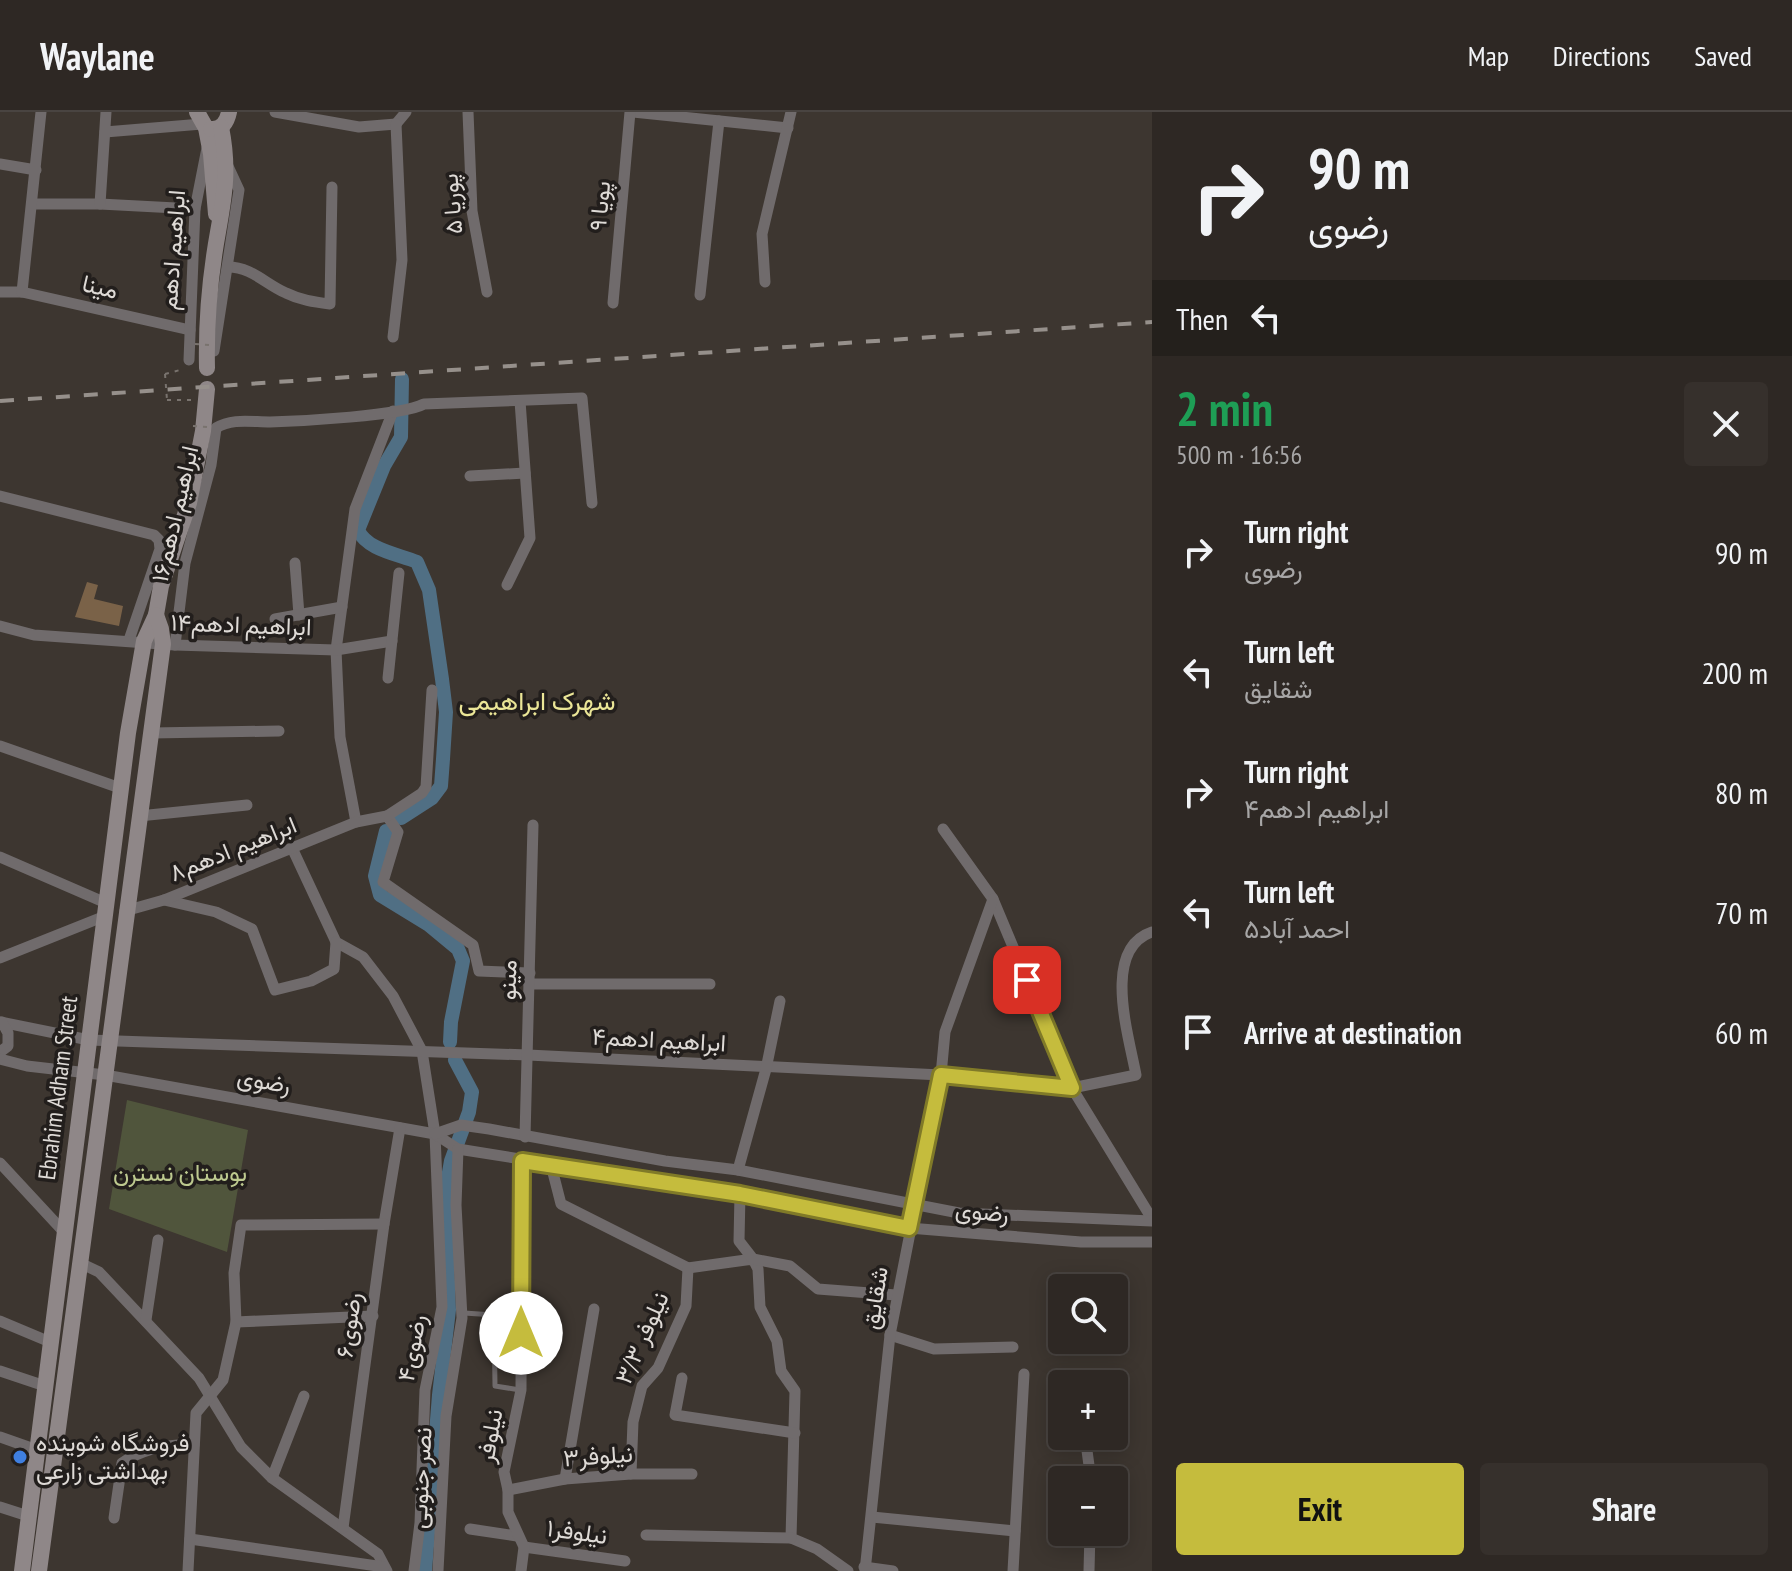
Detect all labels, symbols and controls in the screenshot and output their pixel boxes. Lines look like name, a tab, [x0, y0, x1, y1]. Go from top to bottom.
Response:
text: Waylane	[40, 31, 155, 80]
text: Map	[1468, 37, 1509, 74]
text: Directions	[1553, 37, 1650, 74]
text: Saved	[1694, 37, 1752, 74]
text: 90 m	[1308, 132, 1410, 204]
icon: right	[1176, 144, 1280, 248]
street label: پوریا ۵	[433, 172, 471, 236]
street label: پویا ۹	[582, 180, 618, 232]
street label: ابراهیم ادهم	[153, 189, 193, 311]
text: رضوی	[1308, 202, 1389, 249]
street label: مینا	[79, 267, 121, 306]
icon: left	[1244, 296, 1288, 340]
text: Then	[1176, 299, 1228, 338]
text: 2 min	[1176, 377, 1273, 439]
button: close	[1684, 382, 1768, 466]
text: 500 m · 16:56	[1176, 438, 1302, 471]
street label: ابراهیم ادهم۱۶	[144, 443, 206, 585]
text: Turn right	[1244, 512, 1348, 551]
icon: right	[1176, 530, 1220, 574]
text: 90 m	[1715, 533, 1768, 572]
text: رضوی	[1244, 552, 1303, 585]
street label: ابراهیم ادهم۱۴	[170, 607, 312, 643]
text: Turn left	[1244, 632, 1334, 671]
icon: left	[1176, 650, 1220, 694]
text: 200 m	[1702, 653, 1768, 692]
text: شقایق	[1244, 672, 1312, 705]
district label: شهرک ابراهیمی	[458, 684, 616, 717]
text: Turn right	[1244, 752, 1348, 791]
icon: right	[1176, 770, 1220, 814]
text: 80 m	[1715, 773, 1768, 812]
text: ابراهیم ادهم۴	[1244, 792, 1389, 825]
street label: ابراهیم ادهم۸	[165, 809, 301, 889]
text: Turn left	[1244, 872, 1334, 911]
icon: left	[1176, 890, 1220, 934]
text: 70 m	[1715, 893, 1768, 932]
text: احمد آباد۵	[1244, 912, 1350, 945]
pin	[993, 946, 1061, 1014]
icon: arrive	[1005, 958, 1049, 1002]
street label: مینو	[492, 960, 523, 1000]
street label: Ebrahim Adham Street	[31, 994, 84, 1182]
icon: arrive	[1176, 1010, 1220, 1054]
text: Arrive at destination	[1244, 1013, 1462, 1052]
text: 60 m	[1715, 1013, 1768, 1052]
street label: ابراهیم ادهم۴	[591, 1021, 727, 1059]
street label: رضوی	[235, 1061, 293, 1100]
park label: بوستان نسترن	[113, 1157, 247, 1188]
street label: رضوی	[954, 1194, 1010, 1229]
street label: شقایق	[854, 1264, 895, 1332]
map controls	[1048, 1274, 1128, 1546]
button: search	[1048, 1274, 1128, 1354]
street label: نیلوفر ۳/۳	[607, 1287, 676, 1389]
street label: رضوی۶	[329, 1290, 368, 1360]
position arrow	[479, 1291, 563, 1375]
street label: رضوی۴	[390, 1312, 433, 1384]
button: +	[1048, 1370, 1128, 1450]
street label: نیلوفر	[469, 1407, 509, 1466]
street label: نصر جنوبی	[402, 1426, 439, 1529]
place label: فروشگاه شوینده بهداشتی زارعی	[36, 1427, 189, 1486]
street label: نیلوفر۳	[562, 1438, 634, 1473]
marker: فروشگاه شوینده بهداشتی زارعی	[11, 1448, 29, 1466]
button: Exit	[1176, 1463, 1464, 1555]
button: Share	[1480, 1463, 1768, 1555]
button: −	[1048, 1466, 1128, 1546]
street label: نیلوفر۱	[545, 1512, 609, 1551]

